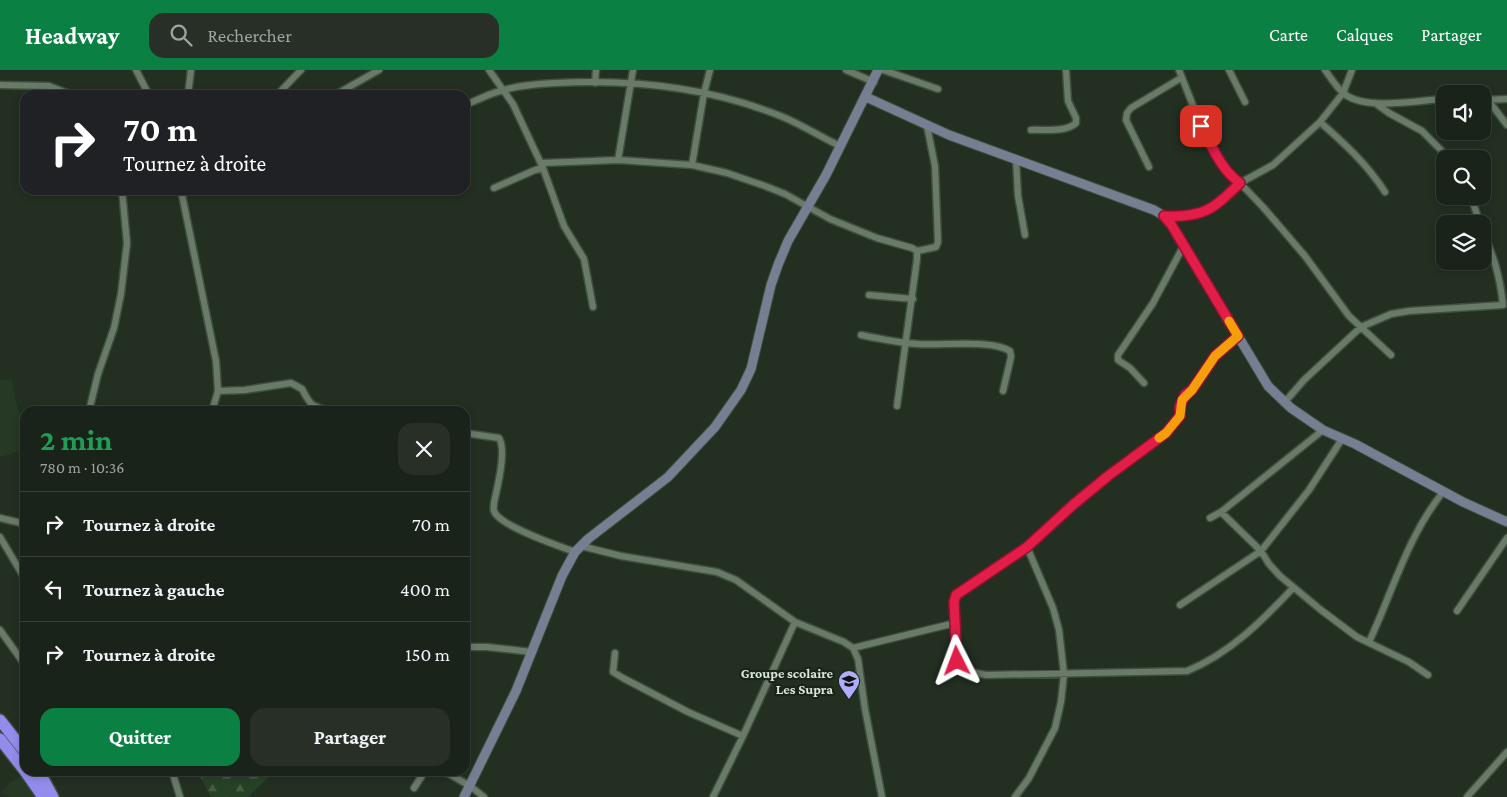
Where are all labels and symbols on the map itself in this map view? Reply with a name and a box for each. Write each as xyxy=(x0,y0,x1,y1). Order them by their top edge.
pin xyxy=(1180,105,1222,147)
position arrow xyxy=(930,634,982,686)
place label: Groupe scolaire Les Supra xyxy=(741,665,833,697)
school or university icon: Groupe scolaire Les Supra xyxy=(837,669,861,700)

